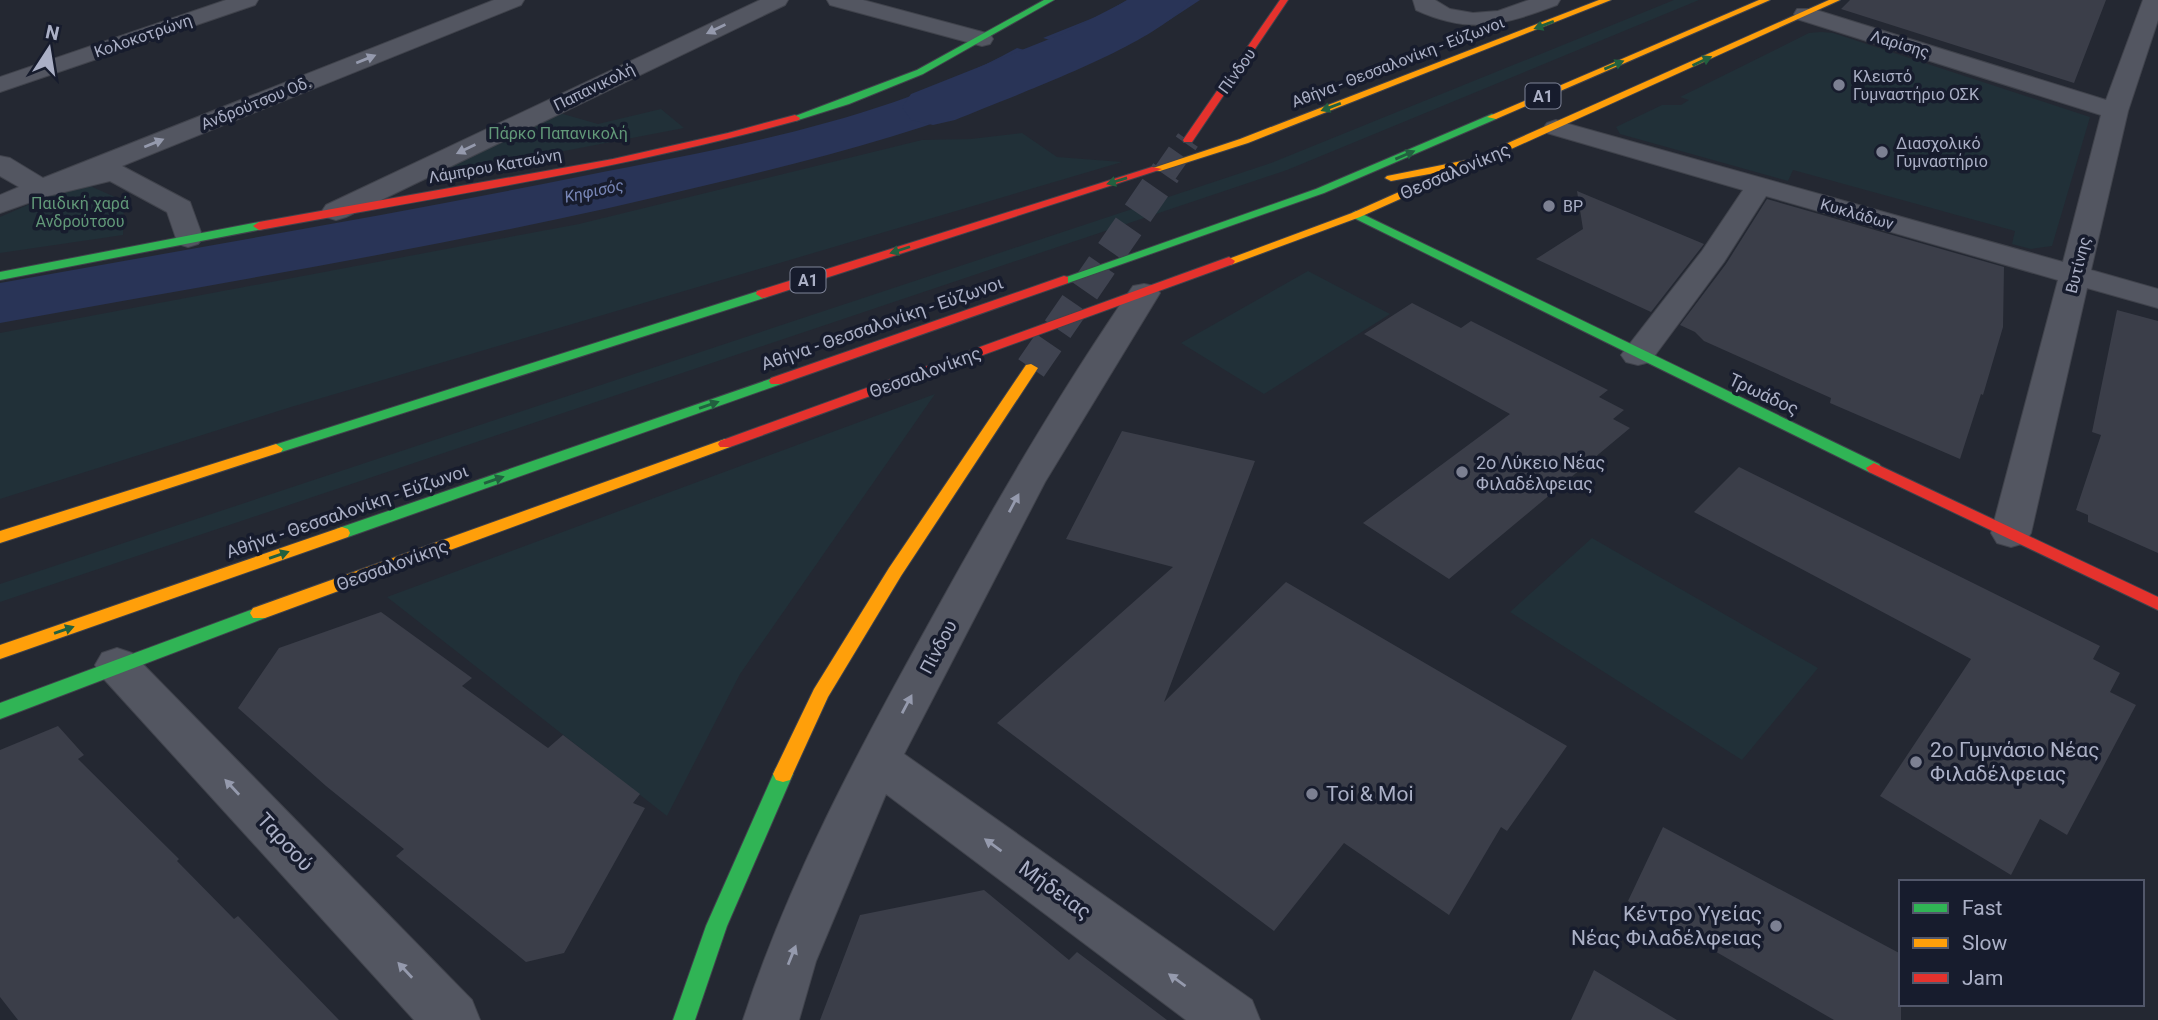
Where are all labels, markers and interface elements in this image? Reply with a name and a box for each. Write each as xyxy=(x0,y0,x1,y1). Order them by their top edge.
street label: Κολοκοτρώνη xyxy=(92,10,194,62)
street label: Αθήνα - Θεσσαλονίκη - Εύζωνοι xyxy=(1289,13,1507,111)
north arrow xyxy=(14,14,84,84)
one-way arrow xyxy=(1533,19,1554,30)
text: N xyxy=(43,20,61,46)
one-way arrow xyxy=(705,24,726,35)
street label: Λαρίσης xyxy=(1868,26,1932,62)
street label: Πίνδου xyxy=(1214,45,1260,97)
one-way arrow xyxy=(355,53,376,64)
one-way arrow xyxy=(1692,55,1713,66)
street label: Παπανικολή xyxy=(550,59,638,115)
one-way arrow xyxy=(1604,59,1624,71)
place label: Κλειστό Γυμναστήριο ΟΣΚ xyxy=(1853,67,1980,104)
street label: Ανδρούτσου Οδ. xyxy=(198,72,314,134)
marker: Κλειστό Γυμναστήριο ΟΣΚ xyxy=(1831,77,1847,93)
road number: Α1 xyxy=(1526,83,1560,108)
one-way arrow xyxy=(1321,102,1342,113)
park label: Πάρκο Παπανικολή xyxy=(488,124,628,143)
place label: Διασχολικό Γυμναστήριο xyxy=(1896,134,1988,171)
one-way arrow xyxy=(144,138,165,149)
street label: Θεσσαλονίκης xyxy=(1397,138,1513,204)
one-way arrow xyxy=(456,143,476,155)
marker: Διασχολικό Γυμναστήριο xyxy=(1874,144,1890,160)
street label: Λάμπρου Κατσώνη xyxy=(427,145,563,187)
one-way arrow xyxy=(1395,149,1415,161)
water label: Κηφισός xyxy=(563,175,625,207)
one-way arrow xyxy=(1106,176,1127,187)
park label: Παιδική χαρά Ανδρούτσου xyxy=(31,194,129,231)
street label: Κυκλάδων xyxy=(1818,194,1896,234)
place label: BP xyxy=(1563,197,1583,216)
marker: BP xyxy=(1541,198,1557,214)
street label: Βυτίνης xyxy=(2062,235,2094,295)
one-way arrow xyxy=(889,245,910,256)
road number: Α1 xyxy=(790,268,826,292)
street label: Αθήνα - Θεσσαλονίκη - Εύζωνοι xyxy=(758,272,1006,374)
street label: Θεσσαλονίκης xyxy=(866,342,984,402)
street label: Τρωάδος xyxy=(1726,369,1802,419)
one-way arrow xyxy=(698,399,719,410)
place label: 2ο Λύκειο Νέας Φιλαδέλφειας xyxy=(1476,452,1605,494)
street label: Αθήνα - Θεσσαλονίκη - Εύζωνοι xyxy=(223,460,471,562)
marker: 2ο Λύκειο Νέας Φιλαδέλφειας xyxy=(1454,464,1470,480)
one-way arrow xyxy=(483,474,504,485)
one-way arrow xyxy=(1008,493,1020,513)
street label: Θεσσαλονίκης xyxy=(333,535,451,595)
one-way arrow xyxy=(269,549,290,560)
street label: Πίνδου xyxy=(915,617,961,677)
one-way arrow xyxy=(54,624,75,635)
one-way arrow xyxy=(901,694,913,714)
place label: 2ο Γυμνάσιο Νέας Φιλαδέλφειας xyxy=(1930,738,2099,786)
marker: 2ο Γυμνάσιο Νέας Φιλαδέλφειας xyxy=(1908,754,1924,770)
one-way arrow xyxy=(225,779,241,796)
place label: Toi & Moi xyxy=(1326,782,1414,806)
marker: Toi & Moi xyxy=(1304,786,1320,802)
street label: Ταρσού xyxy=(252,808,318,876)
one-way arrow xyxy=(984,838,1003,852)
street label: Μήδειας xyxy=(1014,856,1096,924)
legend xyxy=(1899,880,2144,1006)
text: Fast xyxy=(1962,896,2003,920)
place label: Κέντρο Υγείας Νέας Φιλαδέλφειας xyxy=(1571,902,1762,950)
marker: Κέντρο Υγείας Νέας Φιλαδέλφειας xyxy=(1768,918,1784,934)
text: Slow xyxy=(1962,931,2008,955)
one-way arrow xyxy=(787,945,798,966)
one-way arrow xyxy=(397,961,413,979)
text: Jam xyxy=(1962,966,2003,990)
one-way arrow xyxy=(1168,973,1186,987)

